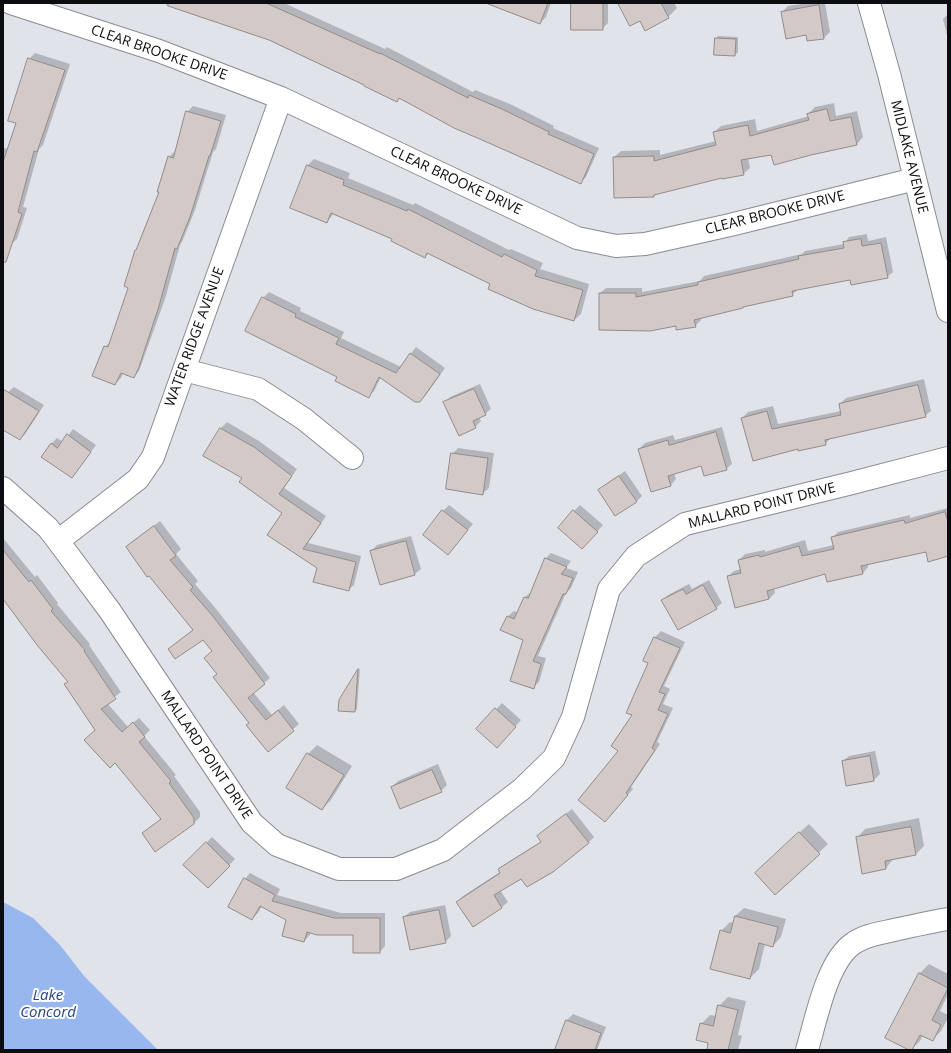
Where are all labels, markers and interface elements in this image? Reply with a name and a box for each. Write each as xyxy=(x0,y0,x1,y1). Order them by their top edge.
street label: CLEAR BROOKE DRIVE xyxy=(89,22,229,84)
street label: MIDLAKE AVENUE xyxy=(887,99,931,215)
street label: CLEAR BROOKE DRIVE xyxy=(388,143,524,219)
street label: CLEAR BROOKE DRIVE xyxy=(703,188,847,238)
street label: WATER RIDGE AVENUE xyxy=(162,265,228,409)
street label: MALLARD POINT DRIVE xyxy=(687,480,837,532)
street label: MALLARD POINT DRIVE xyxy=(157,688,255,822)
water label: Lake Concord xyxy=(20,987,76,1022)

